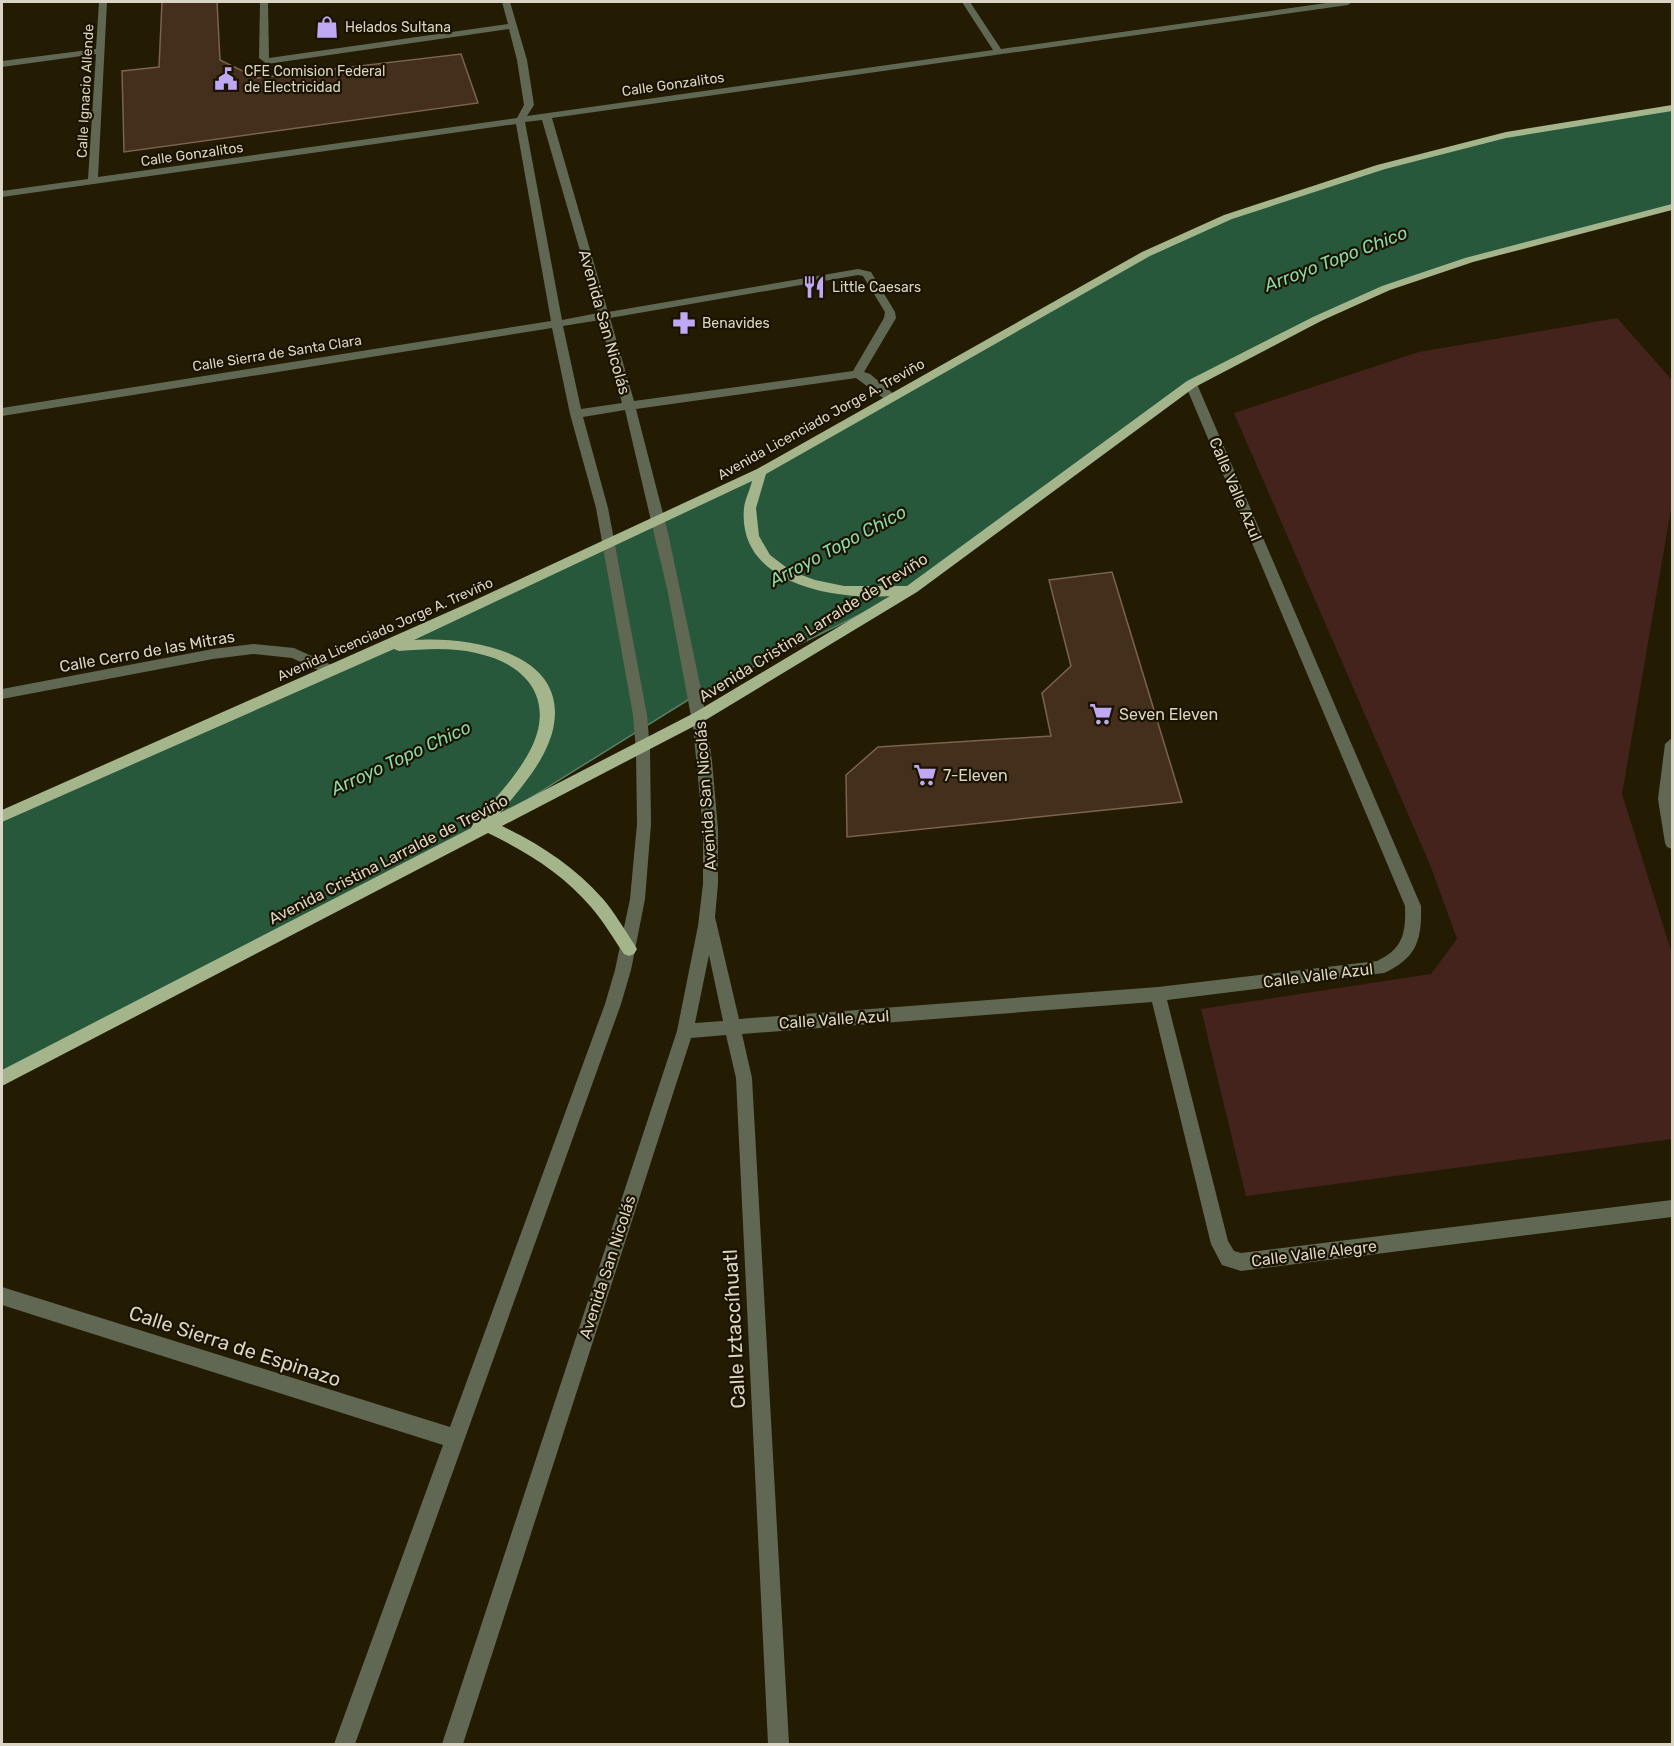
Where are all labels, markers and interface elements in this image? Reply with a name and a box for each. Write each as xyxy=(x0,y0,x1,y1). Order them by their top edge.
shop icon: Helados Sultana xyxy=(314,14,340,40)
place label: Helados Sultana xyxy=(345,19,451,36)
street label: Calle Ignacio Allende xyxy=(73,23,98,159)
place label: CFE Comision Federal de Electricidad xyxy=(244,63,385,96)
public building icon: CFE Comision Federal de Electricidad xyxy=(213,66,239,92)
street label: Calle Gonzalitos xyxy=(621,69,725,100)
street label: Calle Gonzalitos xyxy=(140,139,244,170)
water label: Arroyo Topo Chico xyxy=(1260,222,1411,297)
street label: Avenida San Nicolás xyxy=(575,247,634,397)
restaurant icon: Little Caesars xyxy=(801,274,827,300)
place label: Little Caesars xyxy=(832,279,921,296)
pharmacy icon: Benavides xyxy=(671,310,697,336)
place label: Benavides xyxy=(702,315,770,332)
street label: Calle Sierra de Santa Clara xyxy=(191,332,363,375)
street label: Avenida Licenciado Jorge A. Treviño xyxy=(715,355,928,484)
street label: Calle Valle Azul xyxy=(1205,435,1266,544)
water label: Arroyo Topo Chico xyxy=(765,501,910,592)
street label: Avenida Cristina Larralde de Treviño xyxy=(695,549,931,706)
street label: Avenida Licenciado Jorge A. Treviño xyxy=(275,574,496,685)
street label: Calle Cerro de las Mitras xyxy=(58,627,236,676)
supermarket icon: Seven Eleven xyxy=(1088,701,1114,727)
place label: Seven Eleven xyxy=(1119,705,1218,724)
water label: Arroyo Topo Chico xyxy=(327,716,474,800)
street label: Avenida San Nicolás xyxy=(691,721,720,871)
supermarket icon: 7-Eleven xyxy=(912,762,938,788)
place label: 7-Eleven xyxy=(943,766,1008,785)
street label: Avenida Cristina Larralde de Treviño xyxy=(265,791,511,928)
street label: Calle Valle Azul xyxy=(1262,959,1374,992)
street label: Calle Valle Azul xyxy=(778,1006,890,1033)
street label: Avenida San Nicolás xyxy=(575,1193,640,1341)
street label: Calle Valle Alegre xyxy=(1250,1236,1378,1271)
street label: Calle Iztaccíhuatl xyxy=(718,1249,750,1409)
street label: Calle Sierra de Espinazo xyxy=(126,1300,344,1392)

